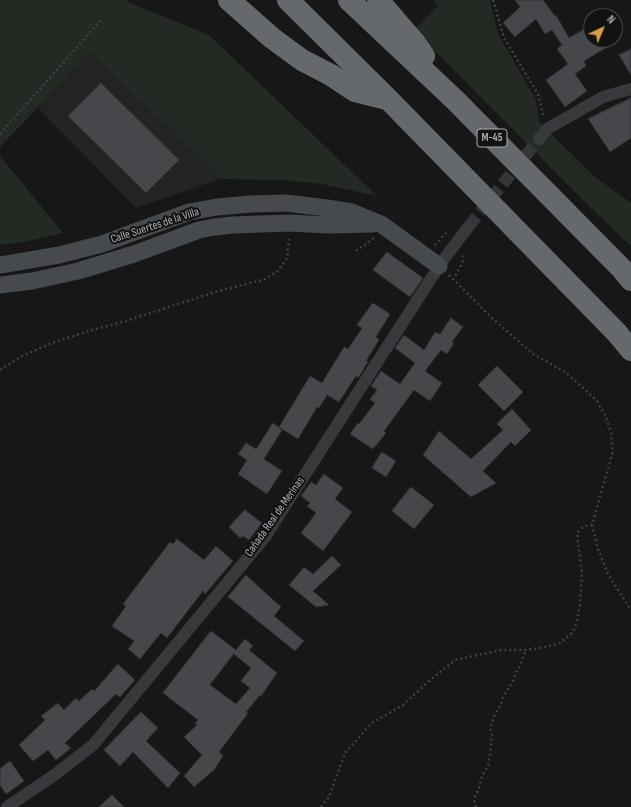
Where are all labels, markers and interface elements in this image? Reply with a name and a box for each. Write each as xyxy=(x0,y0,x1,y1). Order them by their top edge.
north arrow xyxy=(583,8,623,48)
text: N xyxy=(604,13,618,26)
road number: M-45 xyxy=(477,129,507,147)
street label: Calle Suertes de la Villa xyxy=(109,205,201,247)
street label: Cañada Real de Merinas xyxy=(242,474,308,560)

